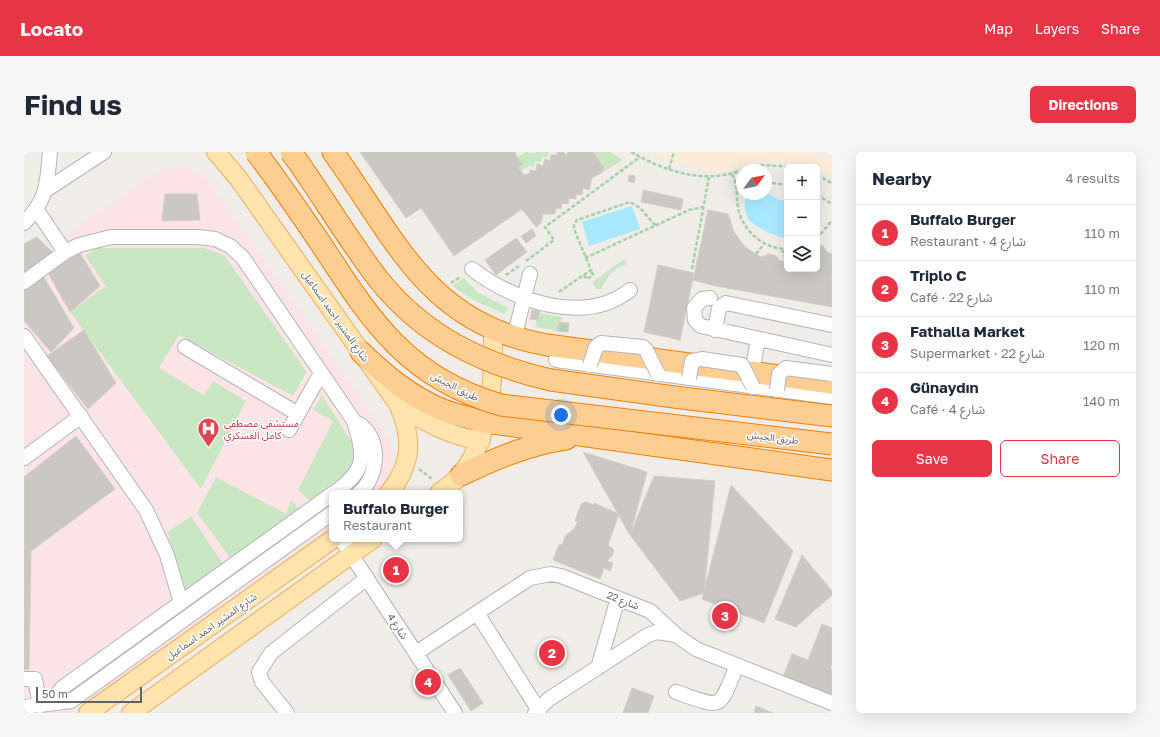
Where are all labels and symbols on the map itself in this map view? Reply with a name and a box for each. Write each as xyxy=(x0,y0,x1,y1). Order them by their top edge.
north arrow xyxy=(736,164,772,200)
street label: شارع المشير احمد اسماعيل xyxy=(298,268,372,365)
street label: طريق الجيش xyxy=(429,369,481,404)
your location xyxy=(551,405,571,425)
hospital icon: مستشفى مصطفى كامل العسكري xyxy=(195,416,221,449)
place label: مستشفى مصطفى كامل العسكري xyxy=(224,417,299,443)
street label: طريق الجيش xyxy=(746,428,800,447)
pin: 1 xyxy=(383,555,409,585)
street label: شارع 22 xyxy=(604,588,641,614)
street label: شارع المشير احمد اسماعيل xyxy=(163,590,260,664)
pin: 3 xyxy=(712,601,738,631)
street label: شارع 4 xyxy=(384,611,411,642)
pin: 2 xyxy=(539,638,565,668)
pin: 4 xyxy=(415,667,441,697)
scale bar xyxy=(36,685,142,704)

